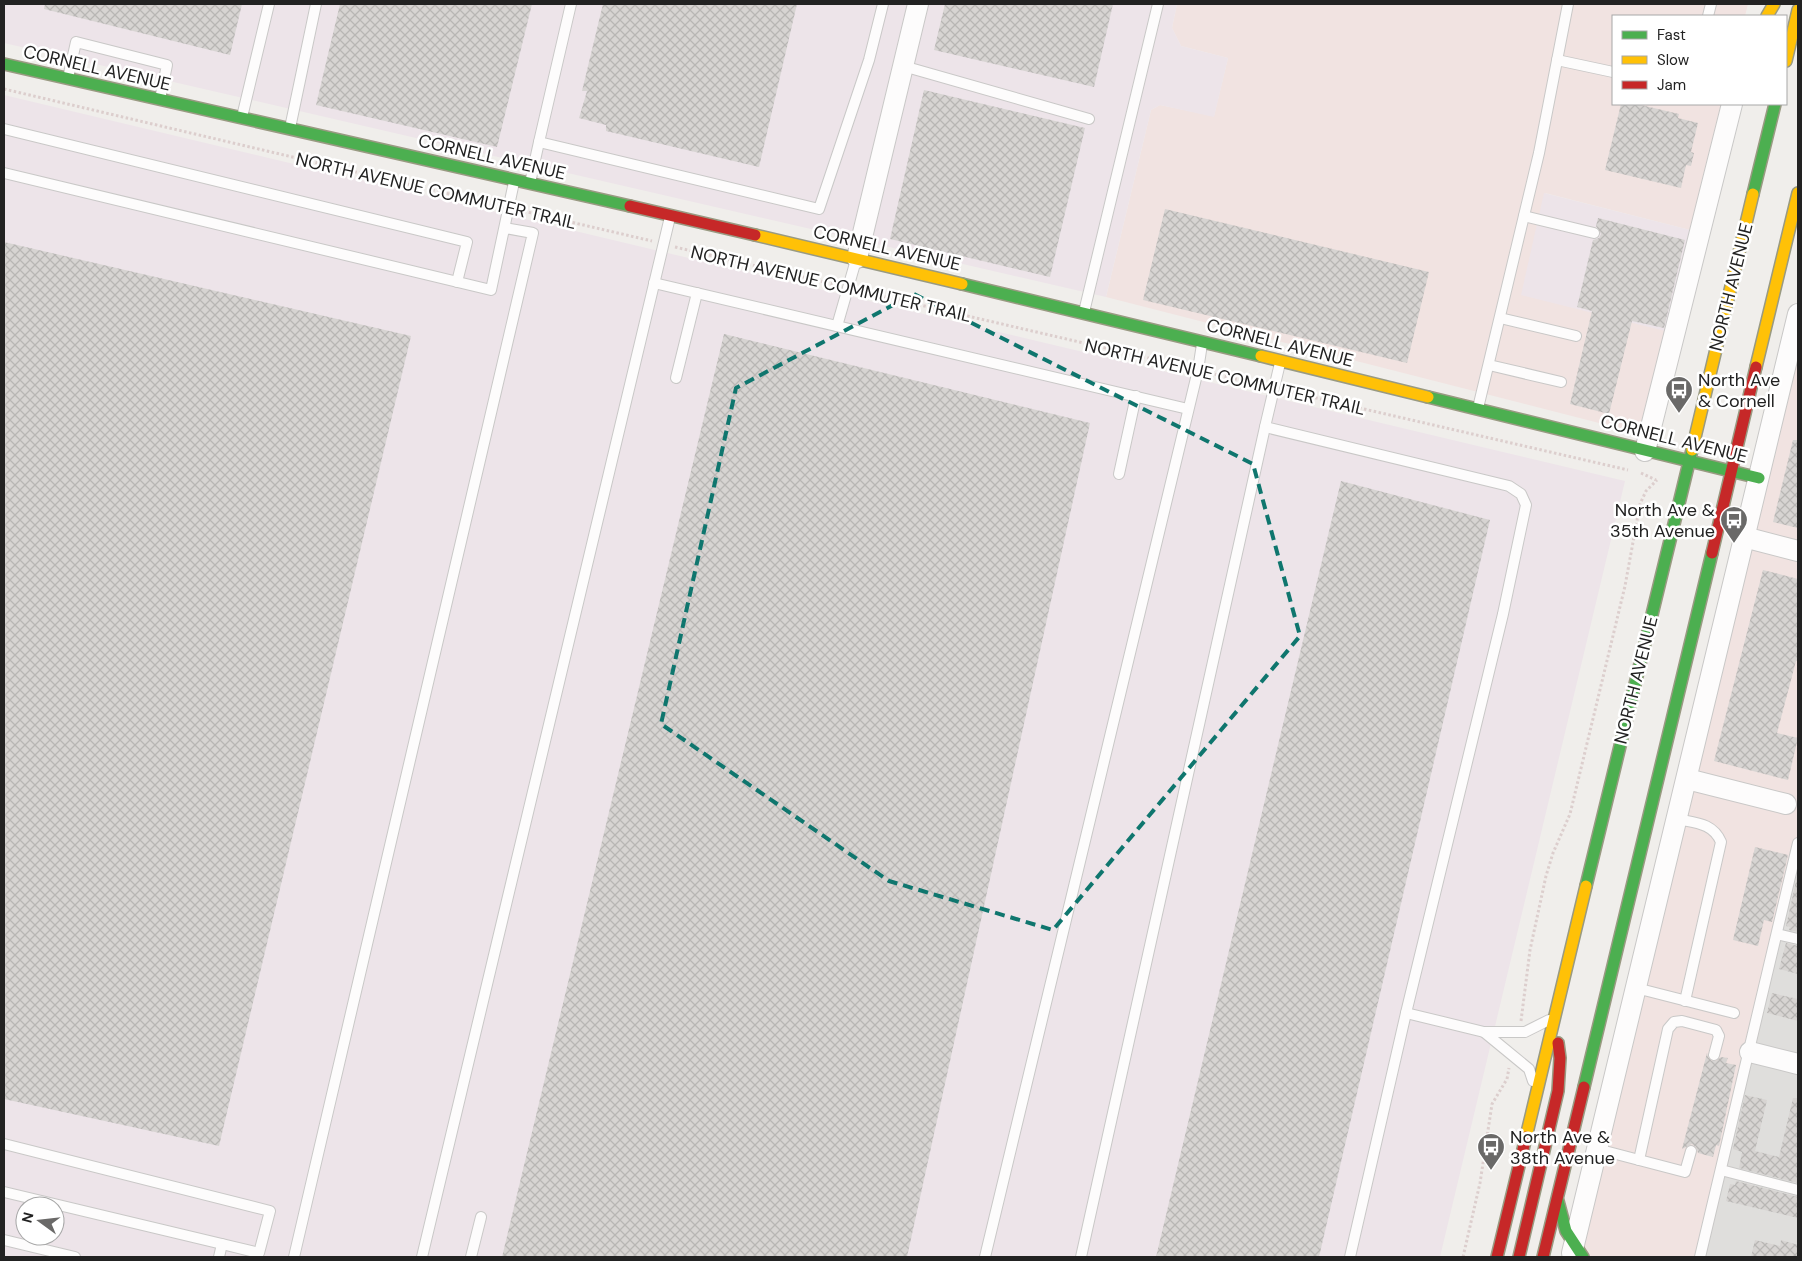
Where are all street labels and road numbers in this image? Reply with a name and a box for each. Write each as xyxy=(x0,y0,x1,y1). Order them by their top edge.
street label: CORNELL AVENUE xyxy=(21,39,173,97)
street label: CORNELL AVENUE xyxy=(416,128,568,186)
street label: NORTH AVENUE COMMUTER TRAIL xyxy=(294,147,578,235)
street label: CORNELL AVENUE xyxy=(811,219,963,277)
street label: NORTH AVENUE xyxy=(1704,221,1758,353)
street label: NORTH AVENUE COMMUTER TRAIL xyxy=(689,240,973,328)
street label: CORNELL AVENUE xyxy=(1204,313,1356,373)
street label: NORTH AVENUE COMMUTER TRAIL xyxy=(1083,333,1367,421)
street label: CORNELL AVENUE xyxy=(1598,409,1750,469)
street label: NORTH AVENUE xyxy=(1609,614,1663,746)

